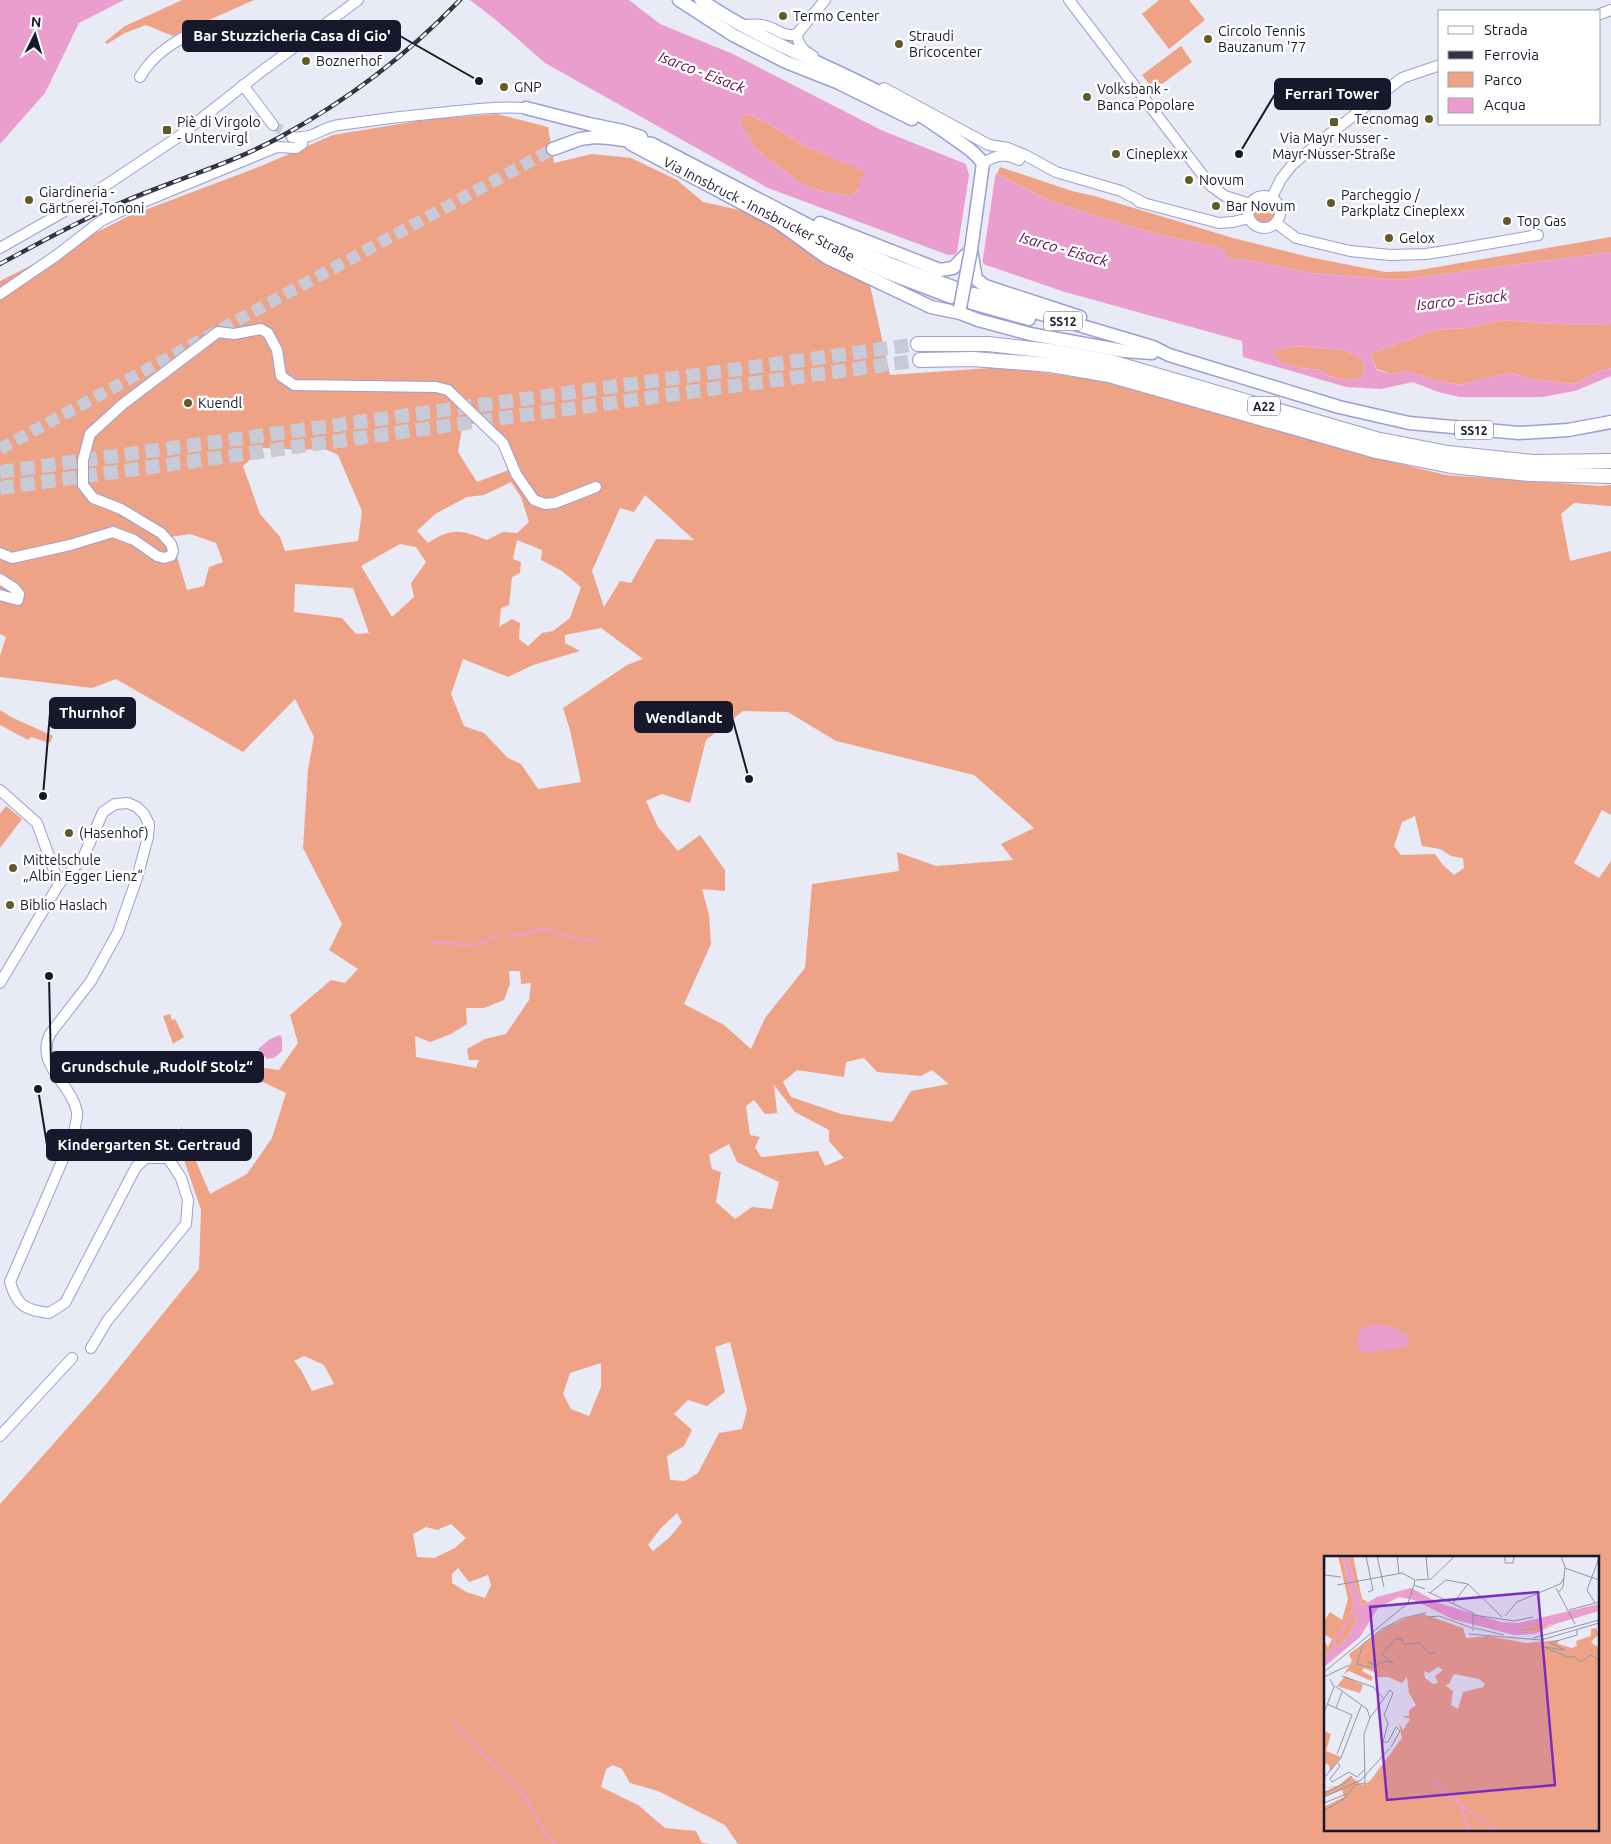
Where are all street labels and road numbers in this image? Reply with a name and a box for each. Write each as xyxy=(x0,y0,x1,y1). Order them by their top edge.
street label: Via Innsbruck - Innsbrucker Straße xyxy=(661,154,857,264)
road number: SS12 xyxy=(1044,312,1082,331)
road number: A22 xyxy=(1248,396,1280,416)
road number: SS12 xyxy=(1455,420,1493,440)

